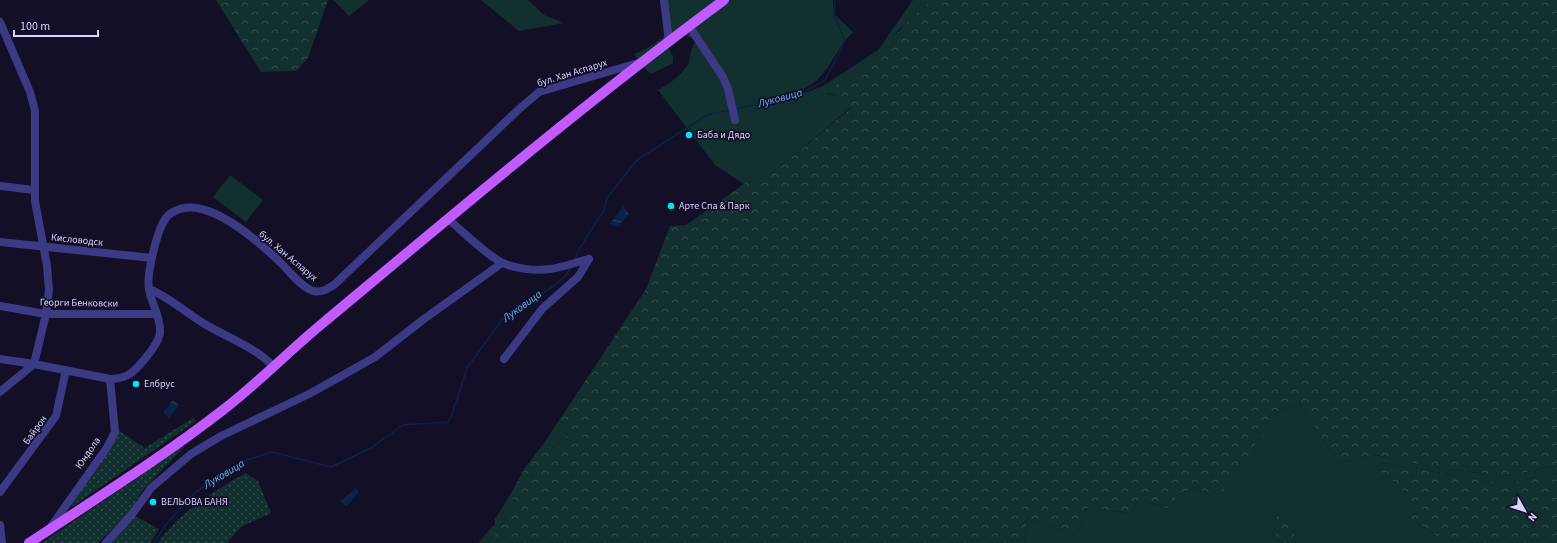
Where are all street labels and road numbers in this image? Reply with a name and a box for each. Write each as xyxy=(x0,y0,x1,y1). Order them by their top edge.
street label: бул. Хан Аспарух xyxy=(535,56,609,90)
street label: бул. Хан Аспарух xyxy=(256,227,321,285)
street label: Кисловодск xyxy=(50,230,104,250)
street label: Георги Бенковски xyxy=(40,295,118,311)
street label: Байрон xyxy=(20,412,50,448)
street label: Юндола xyxy=(72,434,104,472)

